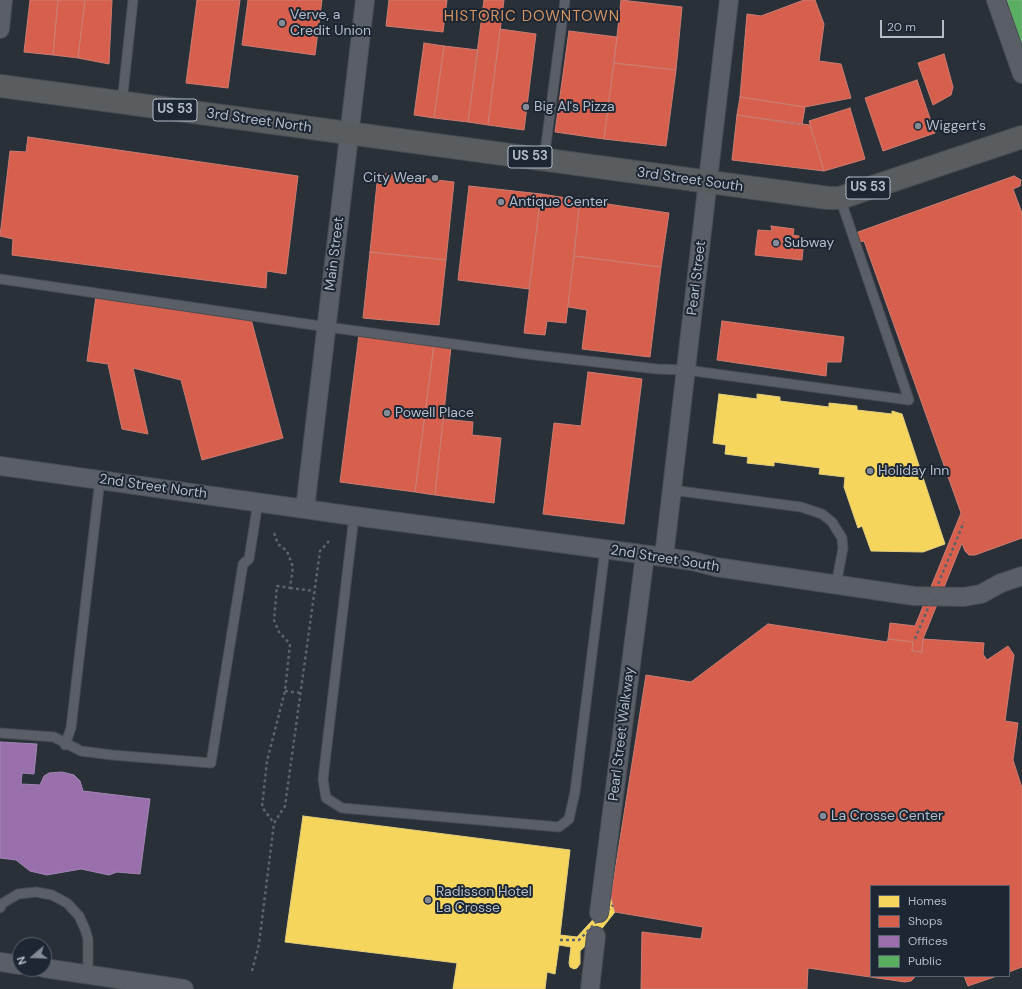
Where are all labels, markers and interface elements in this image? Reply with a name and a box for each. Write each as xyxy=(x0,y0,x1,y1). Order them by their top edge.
place label: Verve, a Credit Union xyxy=(290,7,371,40)
district label: HISTORIC DOWNTOWN xyxy=(444,8,620,26)
scale bar xyxy=(882,12,946,38)
marker: Verve, a Credit Union xyxy=(277,18,287,28)
text: 20 m xyxy=(887,19,916,35)
road number: US 53 xyxy=(153,99,197,121)
place label: Big Al's Pizza xyxy=(534,99,615,115)
marker: Big Al's Pizza xyxy=(521,102,531,112)
street label: 3rd Street North xyxy=(205,105,313,137)
place label: Wiggert's xyxy=(926,118,986,134)
marker: Wiggert's xyxy=(913,121,923,131)
road number: US 53 xyxy=(508,146,552,168)
street label: 3rd Street South xyxy=(636,164,744,196)
place label: City Wear xyxy=(363,170,427,186)
marker: City Wear xyxy=(430,173,440,183)
road number: US 53 xyxy=(846,177,890,199)
place label: Antique Center xyxy=(509,194,608,210)
marker: Antique Center xyxy=(496,197,506,207)
street label: Main Street xyxy=(322,216,348,292)
place label: Subway xyxy=(784,235,834,251)
marker: Subway xyxy=(771,238,781,248)
street label: Pearl Street xyxy=(684,240,710,316)
place label: Powell Place xyxy=(395,405,474,421)
marker: Powell Place xyxy=(382,408,392,418)
place label: Holiday Inn xyxy=(878,463,949,479)
marker: Holiday Inn xyxy=(865,466,875,476)
street label: 2nd Street North xyxy=(98,471,208,503)
street label: 2nd Street South xyxy=(609,542,721,576)
street label: Pearl Street Walkway xyxy=(605,666,639,802)
place label: La Crosse Center xyxy=(831,808,943,824)
marker: La Crosse Center xyxy=(818,811,828,821)
place label: Radisson Hotel La Crosse xyxy=(436,884,532,916)
legend xyxy=(870,885,1010,977)
text: Homes xyxy=(908,893,947,909)
marker: Radisson Hotel La Crosse xyxy=(423,895,433,905)
text: Shops xyxy=(908,913,943,929)
text: Offices xyxy=(908,933,948,949)
north arrow xyxy=(12,937,52,977)
text: Public xyxy=(908,953,942,969)
text: N xyxy=(14,955,30,967)

